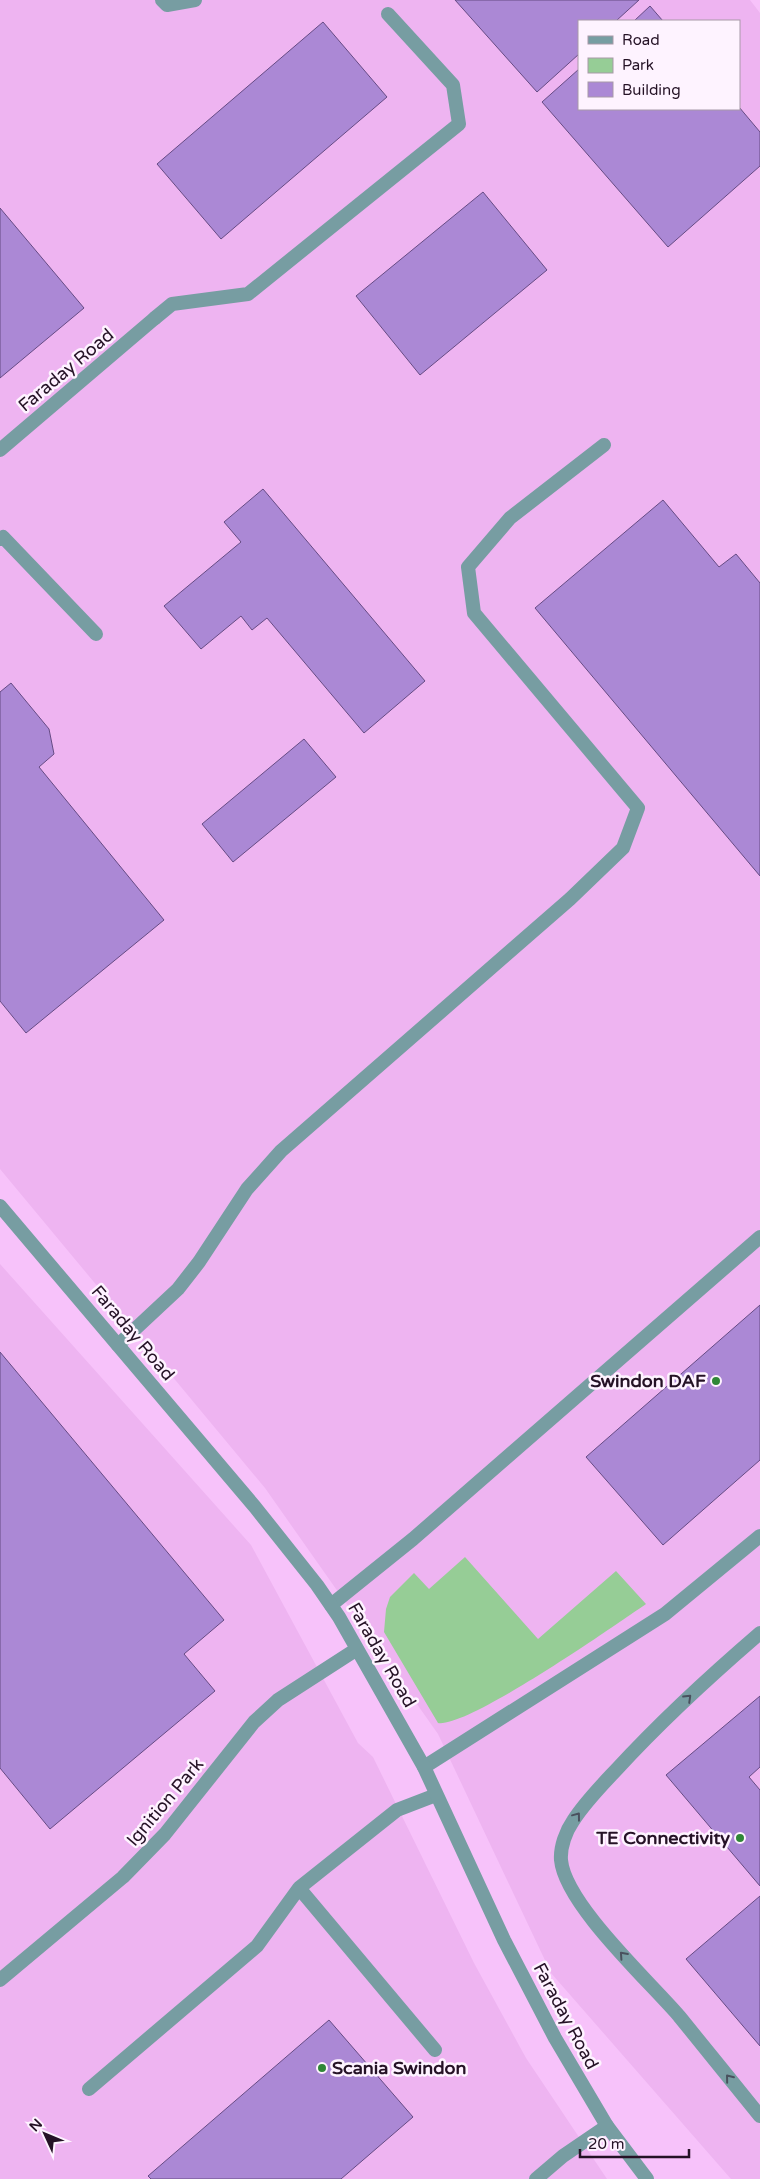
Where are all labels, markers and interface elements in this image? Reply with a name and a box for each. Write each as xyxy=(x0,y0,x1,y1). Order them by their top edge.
legend xyxy=(578,20,740,110)
text: Road xyxy=(622,31,660,49)
text: Park xyxy=(622,56,654,74)
text: Building xyxy=(622,81,681,99)
street label: Faraday Road xyxy=(14,324,118,416)
street label: Faraday Road xyxy=(87,1281,179,1385)
place label: Swindon DAF xyxy=(590,1370,706,1392)
marker: Swindon DAF xyxy=(710,1375,722,1387)
street label: Faraday Road xyxy=(343,1599,421,1711)
one-way arrow xyxy=(682,1695,691,1704)
street label: Ignition Park xyxy=(122,1753,208,1850)
one-way arrow xyxy=(571,1812,580,1822)
place label: TE Connectivity xyxy=(595,1827,730,1849)
marker: TE Connectivity xyxy=(734,1832,746,1844)
one-way arrow xyxy=(620,1952,629,1961)
street label: Faraday Road xyxy=(529,1959,603,2073)
place label: Scania Swindon xyxy=(332,2057,467,2079)
marker: Scania Swindon xyxy=(316,2062,328,2074)
one-way arrow xyxy=(727,2075,735,2084)
north arrow xyxy=(20,2109,70,2159)
text: N xyxy=(26,2115,46,2135)
scale bar xyxy=(580,2126,689,2158)
text: 20 m xyxy=(588,2135,625,2153)

